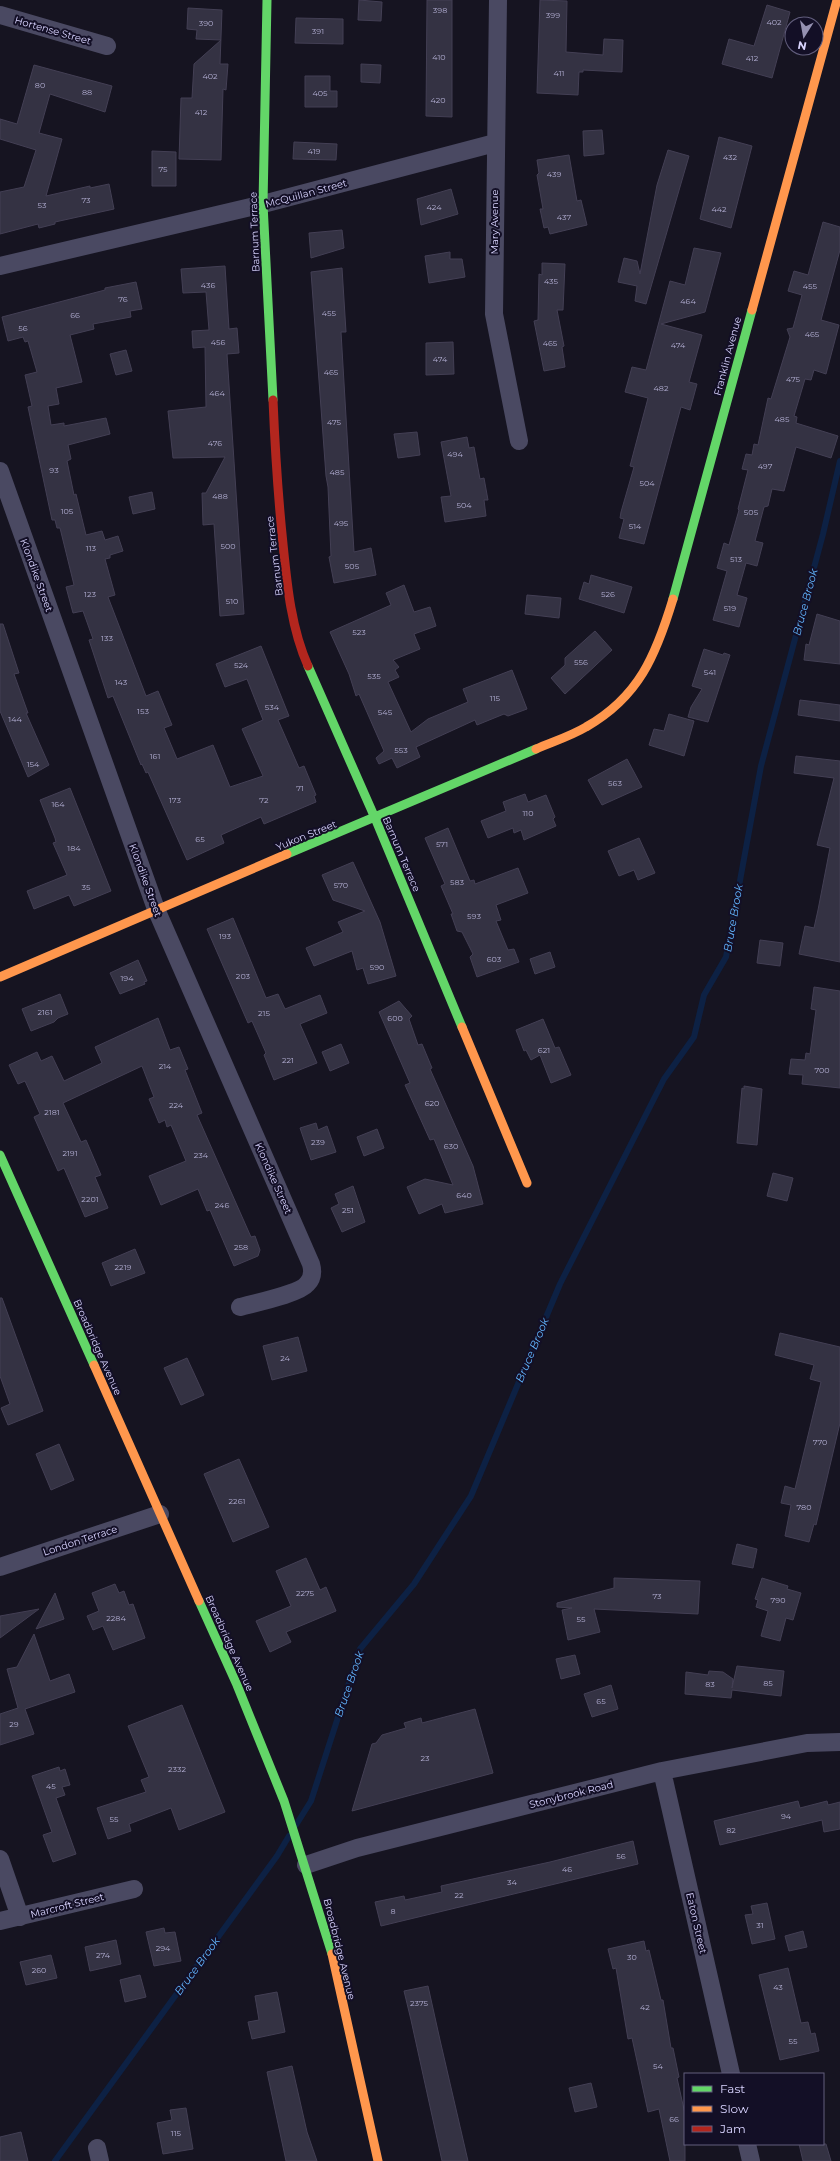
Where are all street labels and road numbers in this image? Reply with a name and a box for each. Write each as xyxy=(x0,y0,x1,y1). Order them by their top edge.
street label: Hortense Street xyxy=(13,13,93,48)
street label: McQuillan Street xyxy=(264,176,348,211)
street label: Mary Avenue xyxy=(488,189,501,255)
street label: Barnum Terrace xyxy=(247,192,262,272)
street label: Franklin Avenue xyxy=(711,315,744,397)
street label: Barnum Terrace xyxy=(263,515,286,597)
street label: Klondike Street xyxy=(17,537,56,614)
street label: Barnum Terrace xyxy=(380,815,423,894)
street label: Yukon Street xyxy=(274,817,338,854)
street label: Klondike Street xyxy=(126,842,165,919)
street label: Klondike Street xyxy=(252,1140,295,1216)
street label: Broadbridge Avenue xyxy=(70,1297,125,1397)
street label: London Terrace xyxy=(41,1522,119,1559)
street label: Broadbridge Avenue xyxy=(202,1593,257,1693)
street label: Stonybrook Road xyxy=(528,1778,615,1811)
street label: Marcroft Street xyxy=(29,1890,105,1921)
street label: Eaton Street xyxy=(683,1891,710,1955)
street label: Broadbridge Avenue xyxy=(321,1897,358,2001)

